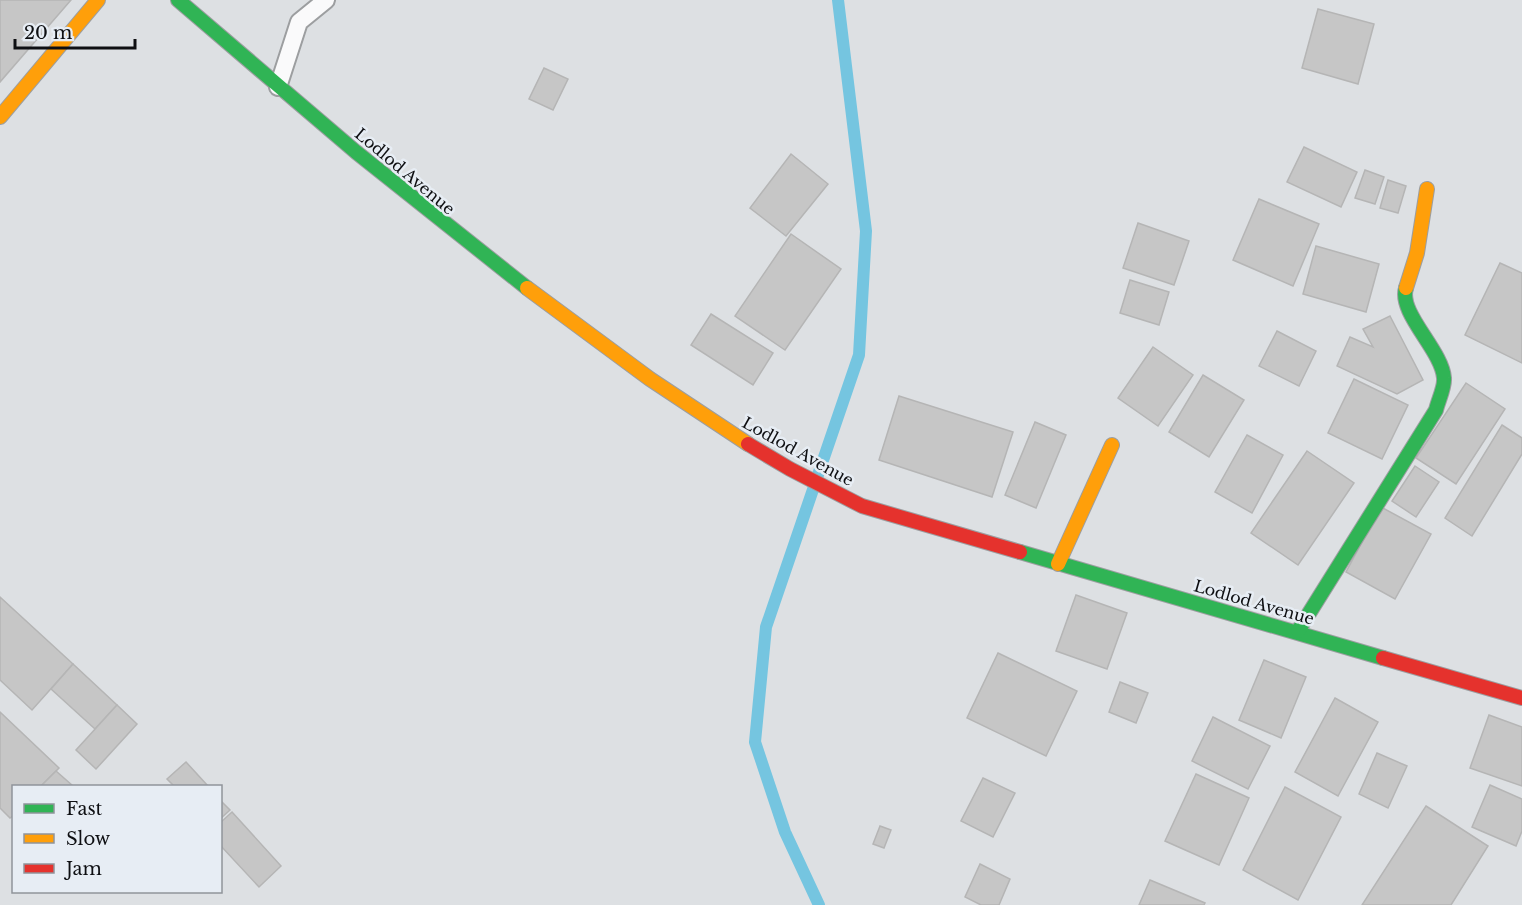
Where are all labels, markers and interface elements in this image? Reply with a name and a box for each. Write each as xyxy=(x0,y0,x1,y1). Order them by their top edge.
scale bar xyxy=(15,12,135,50)
text: 20 m xyxy=(24,22,72,44)
street label: Lodlod Avenue xyxy=(351,123,459,219)
street label: Lodlod Avenue xyxy=(739,412,857,490)
street label: Lodlod Avenue xyxy=(1192,575,1316,629)
legend xyxy=(12,785,222,893)
text: Fast xyxy=(66,798,103,820)
text: Slow xyxy=(66,828,111,850)
text: Jam xyxy=(64,858,102,880)

